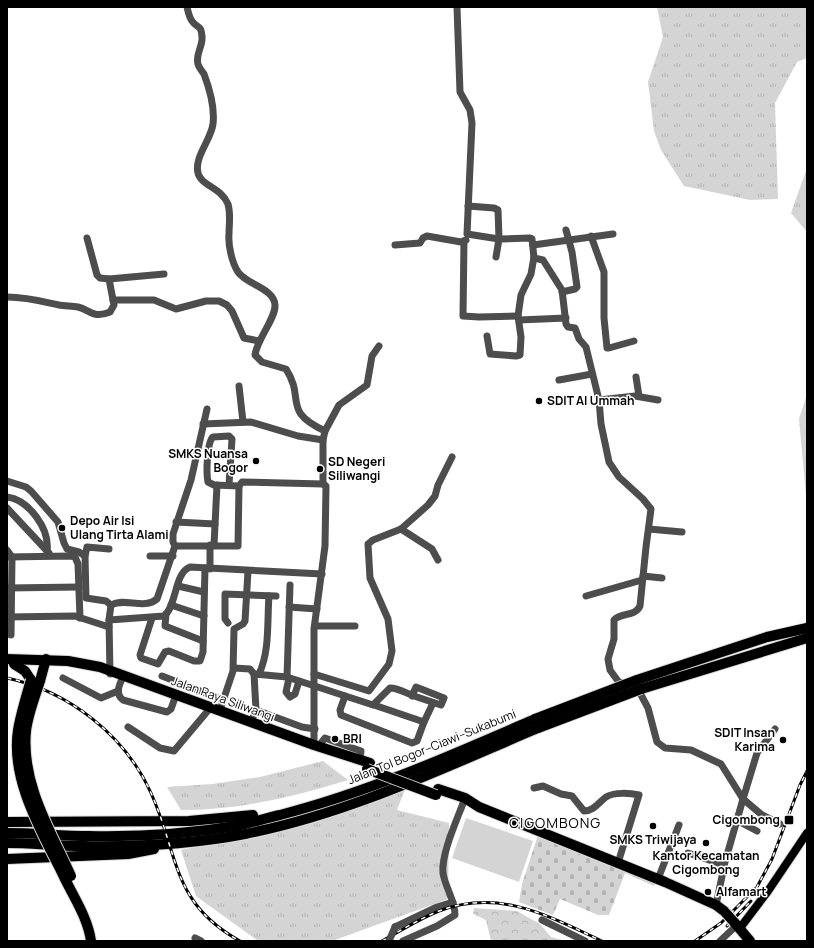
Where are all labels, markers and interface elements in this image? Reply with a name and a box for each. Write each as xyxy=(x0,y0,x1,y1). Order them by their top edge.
place label: SDIT Al Ummah xyxy=(547,392,634,409)
marker: SDIT Al Ummah xyxy=(534,396,544,406)
place label: SMKS Nuansa Bogor xyxy=(168,445,248,476)
place label: SD Negeri Siliwangi xyxy=(328,453,385,484)
marker: SMKS Nuansa Bogor xyxy=(251,456,261,466)
marker: SD Negeri Siliwangi xyxy=(315,464,325,474)
place label: Depo Air Isi Ulang Tirta Alami xyxy=(70,512,169,543)
marker: Depo Air Isi Ulang Tirta Alami xyxy=(57,523,67,533)
street label: Jalan Raya Siliwangi xyxy=(169,672,277,725)
street label: Jalan Tol Bogor–Ciawi–Sukabumi xyxy=(345,705,518,788)
place label: SDIT Insan Karima xyxy=(714,724,775,755)
place label: BRI xyxy=(343,730,362,747)
marker: BRI xyxy=(330,734,340,744)
marker: SDIT Insan Karima xyxy=(778,735,788,745)
place label: Cigombong xyxy=(712,811,780,828)
district label: CIGOMBONG xyxy=(509,813,601,832)
marker: Cigombong xyxy=(783,814,795,826)
marker: SMKS Triwijaya xyxy=(648,821,658,831)
place label: SMKS Triwijaya xyxy=(609,831,697,848)
marker: Kantor Kecamatan Cigombong xyxy=(701,838,711,848)
place label: Kantor Kecamatan Cigombong xyxy=(652,847,760,878)
place label: Alfamart xyxy=(716,883,766,900)
marker: Alfamart xyxy=(703,887,713,897)

